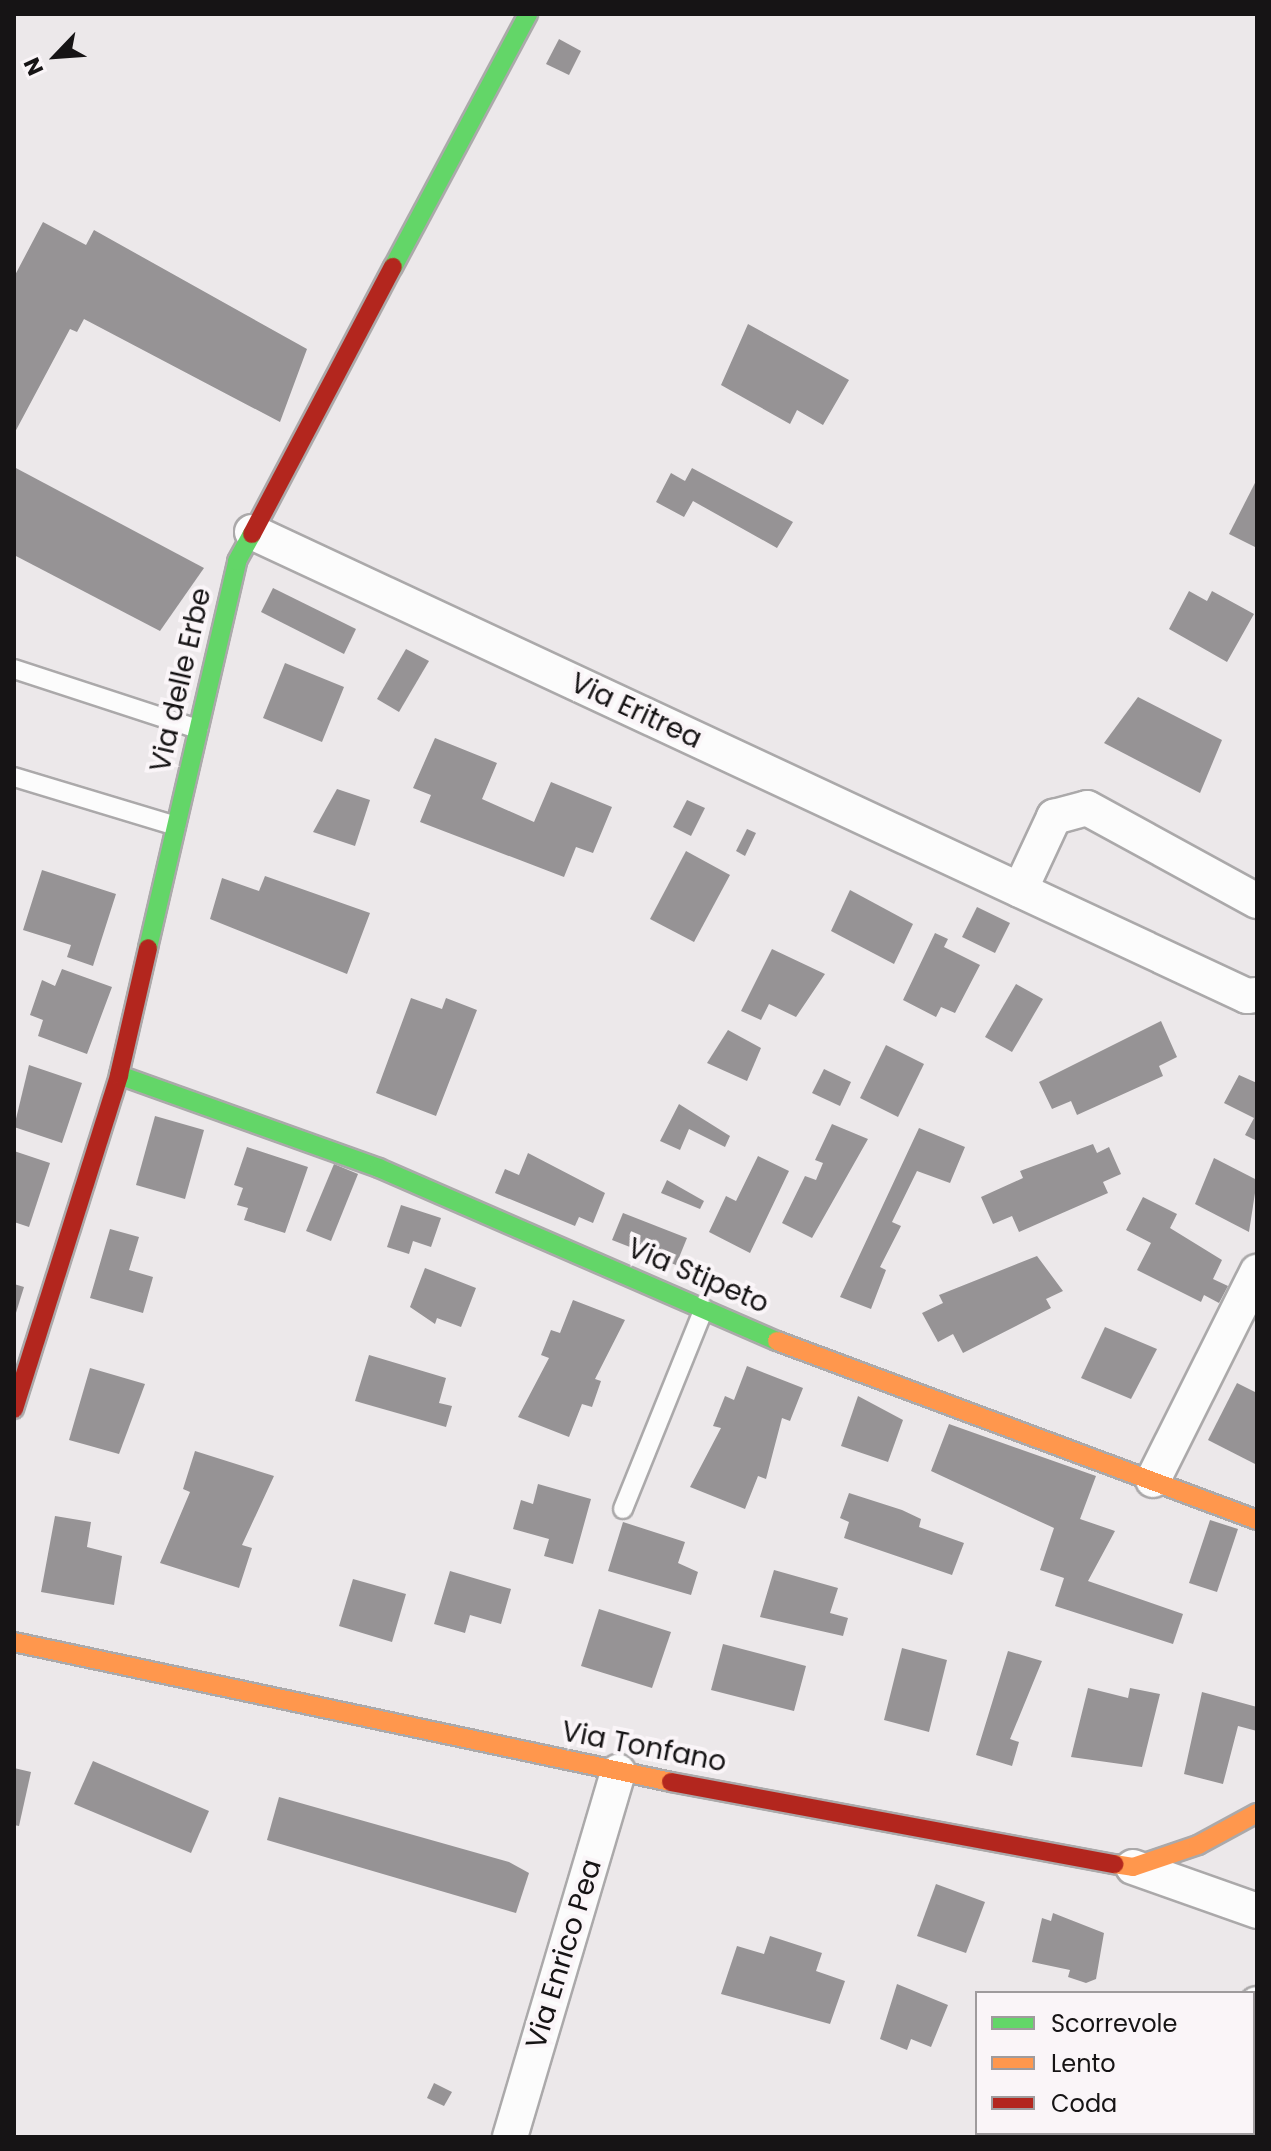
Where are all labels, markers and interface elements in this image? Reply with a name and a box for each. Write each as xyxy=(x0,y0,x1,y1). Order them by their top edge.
north arrow xyxy=(16,16,96,96)
text: N xyxy=(16,52,51,80)
street label: Via delle Erbe xyxy=(143,585,219,775)
street label: Via Eritrea xyxy=(565,666,707,756)
street label: Via Stipeto xyxy=(622,1231,774,1321)
street label: Via Tonfano xyxy=(559,1715,729,1779)
street label: Via Enrico Pea xyxy=(519,1855,609,2053)
legend xyxy=(975,1991,1255,2135)
text: Scorrevole xyxy=(1051,2007,1177,2040)
text: Lento xyxy=(1051,2047,1116,2080)
text: Coda xyxy=(1051,2087,1117,2120)

